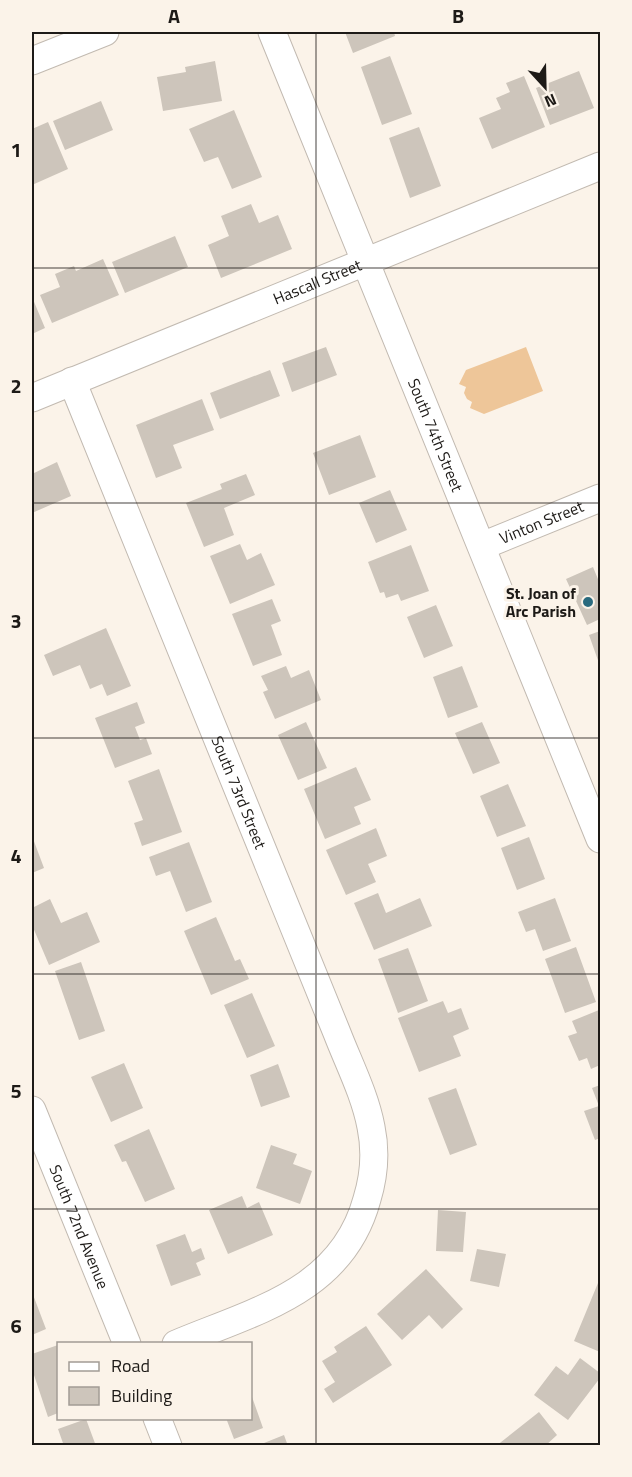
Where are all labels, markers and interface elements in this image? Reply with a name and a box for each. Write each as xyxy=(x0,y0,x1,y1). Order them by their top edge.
text: A xyxy=(168,0,180,31)
text: B xyxy=(452,0,464,31)
north arrow xyxy=(515,57,575,117)
text: N xyxy=(541,88,560,114)
text: 1 xyxy=(10,134,22,165)
street label: Hascall Street xyxy=(269,253,365,310)
text: 2 xyxy=(10,370,22,401)
street label: South 74th Street xyxy=(402,375,470,496)
street label: Vinton Street xyxy=(496,494,587,550)
place label: St. Joan of Arc Parish xyxy=(506,581,576,623)
marker: St. Joan of Arc Parish xyxy=(581,595,595,609)
text: 3 xyxy=(10,605,22,636)
street label: South 73rd Street xyxy=(205,732,273,853)
text: 4 xyxy=(10,840,22,871)
text: 5 xyxy=(10,1075,22,1106)
street label: South 72nd Avenue xyxy=(43,1161,115,1292)
text: 6 xyxy=(10,1310,22,1341)
legend xyxy=(57,1342,252,1420)
text: Road xyxy=(111,1352,150,1379)
text: Building xyxy=(111,1382,172,1409)

